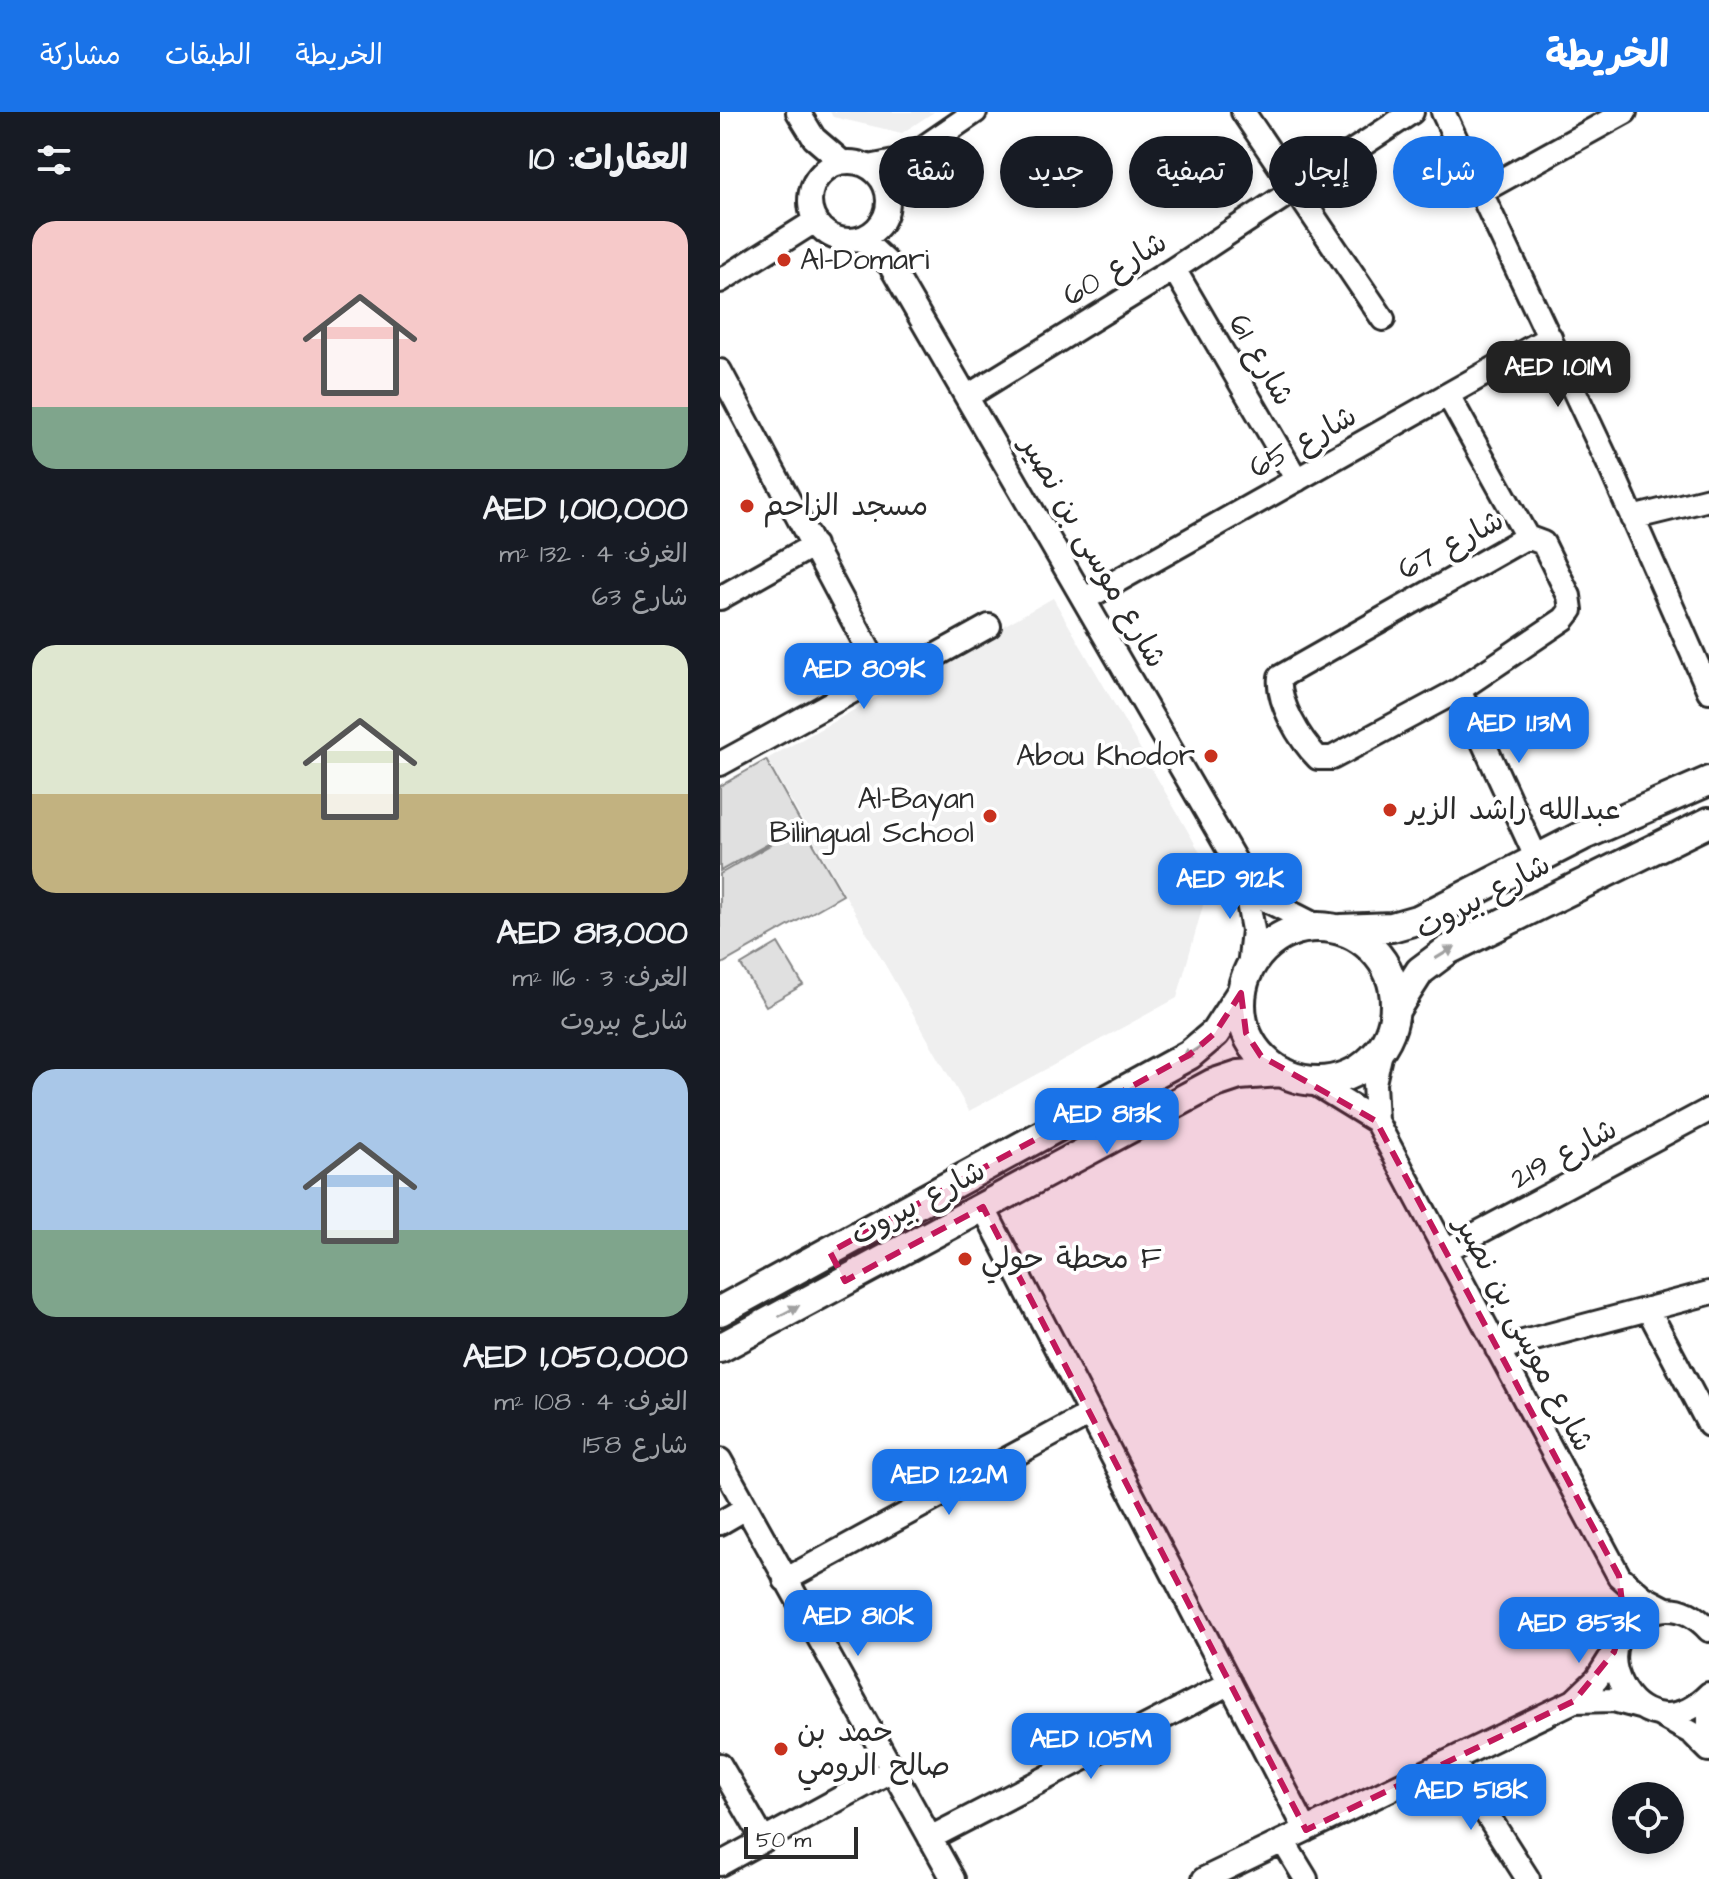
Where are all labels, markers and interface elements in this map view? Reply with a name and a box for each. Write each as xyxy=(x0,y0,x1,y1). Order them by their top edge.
text: الخريطة xyxy=(1545,30,1669,82)
text: مشاركة xyxy=(40,36,121,75)
text: الطبقات xyxy=(165,36,251,75)
text: الخريطة xyxy=(295,36,383,75)
text: العقارات: 10 xyxy=(529,135,688,183)
chip: شقة xyxy=(879,136,984,208)
chip: جديد xyxy=(1000,136,1113,208)
chip: تصفية xyxy=(1129,136,1253,208)
chip: إيجار xyxy=(1269,136,1377,208)
chip: شراء xyxy=(1393,136,1504,208)
icon: filters xyxy=(32,138,76,182)
street label: شارع 60 xyxy=(1055,221,1175,317)
place label: Al-Domari xyxy=(800,239,930,281)
marker: Al-Domari xyxy=(775,251,793,269)
icon: home xyxy=(288,273,432,417)
street label: شارع 61 xyxy=(1218,306,1304,414)
pin: AED 1.01M xyxy=(1466,341,1650,409)
text: AED 1.01M xyxy=(1504,349,1612,385)
street label: شارع 65 xyxy=(1242,395,1364,489)
street label: شارع موسى بن نصير xyxy=(1008,426,1177,676)
text: AED 1,010,000 xyxy=(482,485,688,533)
place label: مسجد الزاحم xyxy=(763,485,928,528)
marker: مسجد الزاحم xyxy=(738,497,756,515)
street label: شارع 67 xyxy=(1391,500,1511,590)
text: الغرف: 4 · 132 m² xyxy=(499,536,688,572)
text: شارع 63 xyxy=(592,579,688,615)
pin: AED 809K xyxy=(781,643,947,711)
text: AED 809K xyxy=(802,651,926,687)
icon: home xyxy=(288,697,432,841)
pin: AED 1.13M xyxy=(1427,697,1611,765)
text: AED 1.13M xyxy=(1467,705,1571,741)
place label: Abou Khodor xyxy=(1016,735,1195,777)
marker: Abou Khodor xyxy=(1202,747,1220,765)
place label: Al-Bayan Bilingual School xyxy=(770,778,974,855)
place label: عبدالله راشد الزير xyxy=(1403,789,1621,831)
marker: عبدالله راشد الزير xyxy=(1381,801,1399,819)
marker: Al-Bayan Bilingual School xyxy=(981,807,999,825)
street label: شارع بيروت xyxy=(1408,844,1558,950)
pin: AED 912K xyxy=(1147,853,1313,921)
text: AED 912K xyxy=(1176,861,1284,897)
text: AED 813,000 xyxy=(496,909,688,957)
one-way arrow xyxy=(1434,946,1456,960)
text: الغرف: 3 · 116 m² xyxy=(512,960,688,996)
text: شارع بيروت xyxy=(560,1003,688,1039)
one-way arrow xyxy=(1181,1045,1203,1059)
pin: AED 813K xyxy=(1024,1088,1190,1156)
text: AED 813K xyxy=(1053,1096,1161,1132)
street label: شارع 219 xyxy=(1503,1108,1625,1200)
icon: home xyxy=(288,1121,432,1265)
street label: شارع بيروت xyxy=(843,1150,993,1256)
street label: شارع موسى بن نصير xyxy=(1443,1206,1604,1459)
place label: محطة حولي F xyxy=(981,1238,1162,1284)
marker: محطة حولي F xyxy=(956,1250,974,1268)
one-way arrow xyxy=(777,1305,800,1318)
text: AED 1,050,000 xyxy=(463,1333,688,1381)
text: الغرف: 4 · 108 m² xyxy=(494,1384,688,1420)
text: شارع 158 xyxy=(583,1427,688,1463)
pin: AED 1.22M xyxy=(857,1449,1041,1517)
text: AED 1.22M xyxy=(890,1457,1008,1493)
pin: AED 810K xyxy=(775,1590,941,1658)
pin: AED 853K xyxy=(1496,1597,1662,1665)
text: AED 810K xyxy=(802,1598,914,1634)
text: AED 853K xyxy=(1517,1605,1641,1641)
place label: حمد بن صالح الرومي xyxy=(797,1711,950,1791)
pin: AED 1.05M xyxy=(999,1713,1183,1781)
text: AED 1.05M xyxy=(1030,1721,1152,1757)
marker: حمد بن صالح الرومي xyxy=(772,1740,790,1758)
pin: AED 518K xyxy=(1388,1764,1554,1832)
text: AED 518K xyxy=(1414,1772,1528,1808)
map controls xyxy=(1612,1782,1684,1854)
button: locate xyxy=(1612,1782,1684,1854)
scale bar xyxy=(744,1823,858,1859)
text: 50 m xyxy=(756,1825,811,1856)

